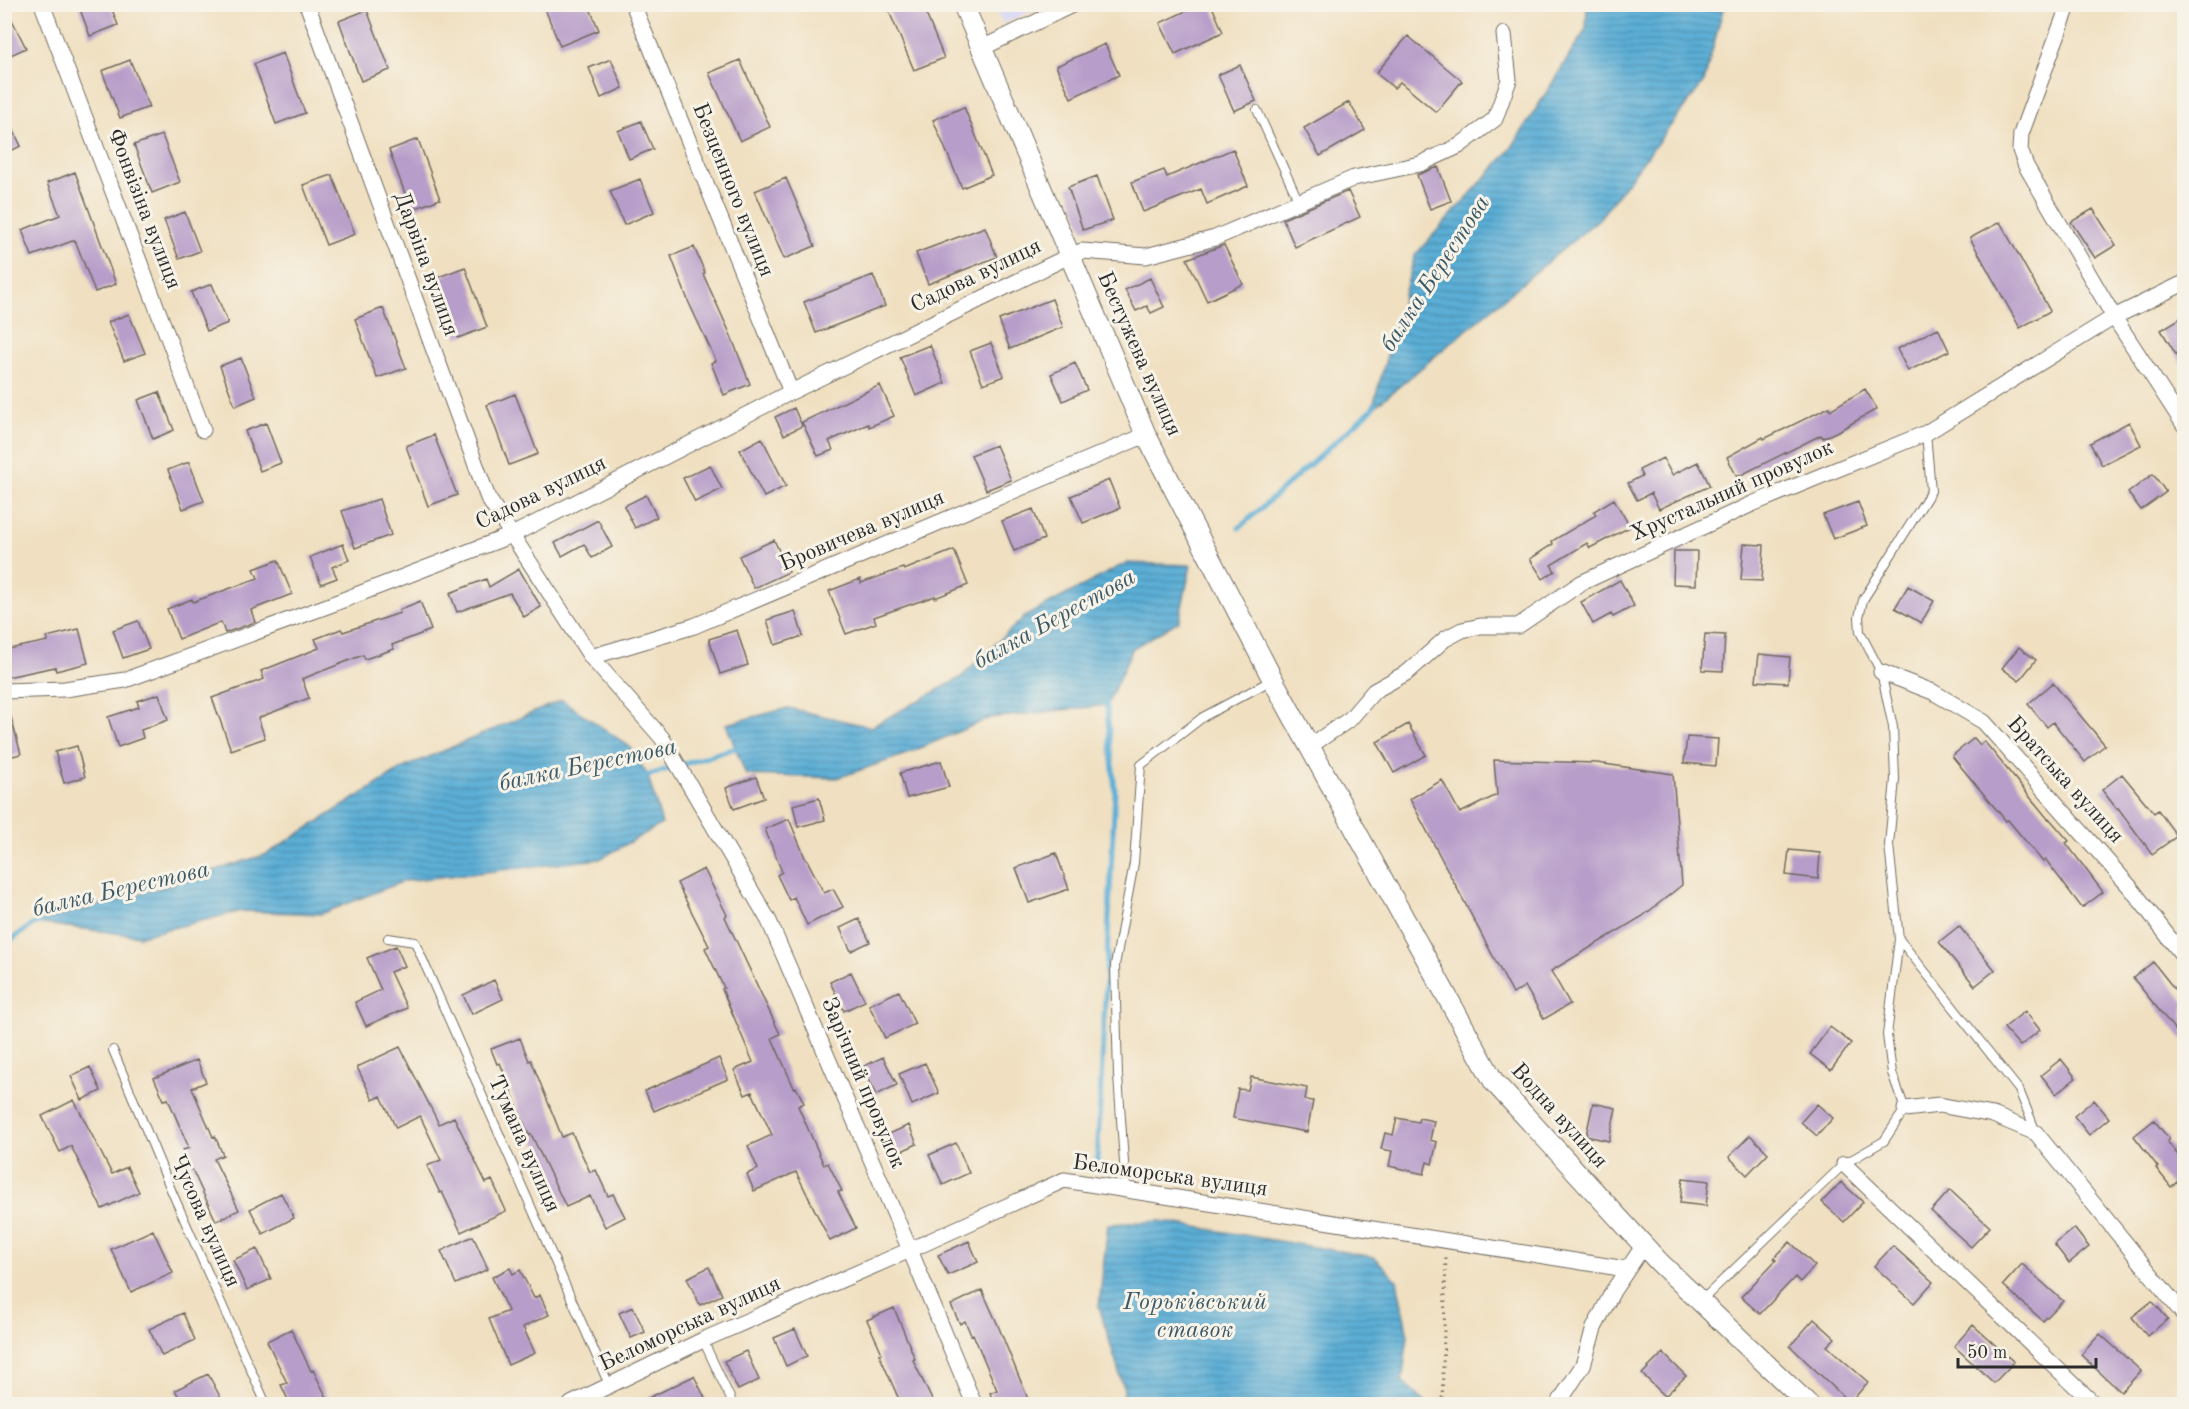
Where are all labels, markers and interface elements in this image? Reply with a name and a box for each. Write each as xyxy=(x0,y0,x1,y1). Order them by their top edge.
street label: Безценного вулиця xyxy=(688,100,778,280)
street label: Фонвізіна вулиця xyxy=(103,126,185,292)
street label: Дарвіна вулиця xyxy=(390,189,462,339)
water label: балка Берестова xyxy=(1377,191,1495,356)
street label: Садова вулиця xyxy=(907,235,1045,317)
street label: Бестужева вулиця xyxy=(1093,268,1185,440)
street label: Хрустальний провулок xyxy=(1627,436,1837,546)
street label: Садова вулиця xyxy=(472,452,610,534)
street label: Бровичева вулиця xyxy=(777,486,947,576)
water label: балка Берестова xyxy=(970,566,1140,674)
street label: Братська вулиця xyxy=(2002,712,2128,848)
water label: балка Берестова xyxy=(497,735,679,797)
water label: балка Берестова xyxy=(30,858,212,922)
street label: Зарічний провулок xyxy=(817,994,909,1172)
street label: Водна вулиця xyxy=(1506,1059,1612,1173)
street label: Тумана вулиця xyxy=(484,1072,564,1216)
street label: Беломорська вулиця xyxy=(1071,1151,1269,1201)
street label: Чусова вулиця xyxy=(166,1152,244,1290)
street label: Беломорська вулиця xyxy=(596,1272,784,1376)
water label: Горьківський ставок xyxy=(1122,1291,1267,1343)
scale bar xyxy=(1958,1331,2096,1369)
text: 50 m xyxy=(1967,1344,2007,1362)

